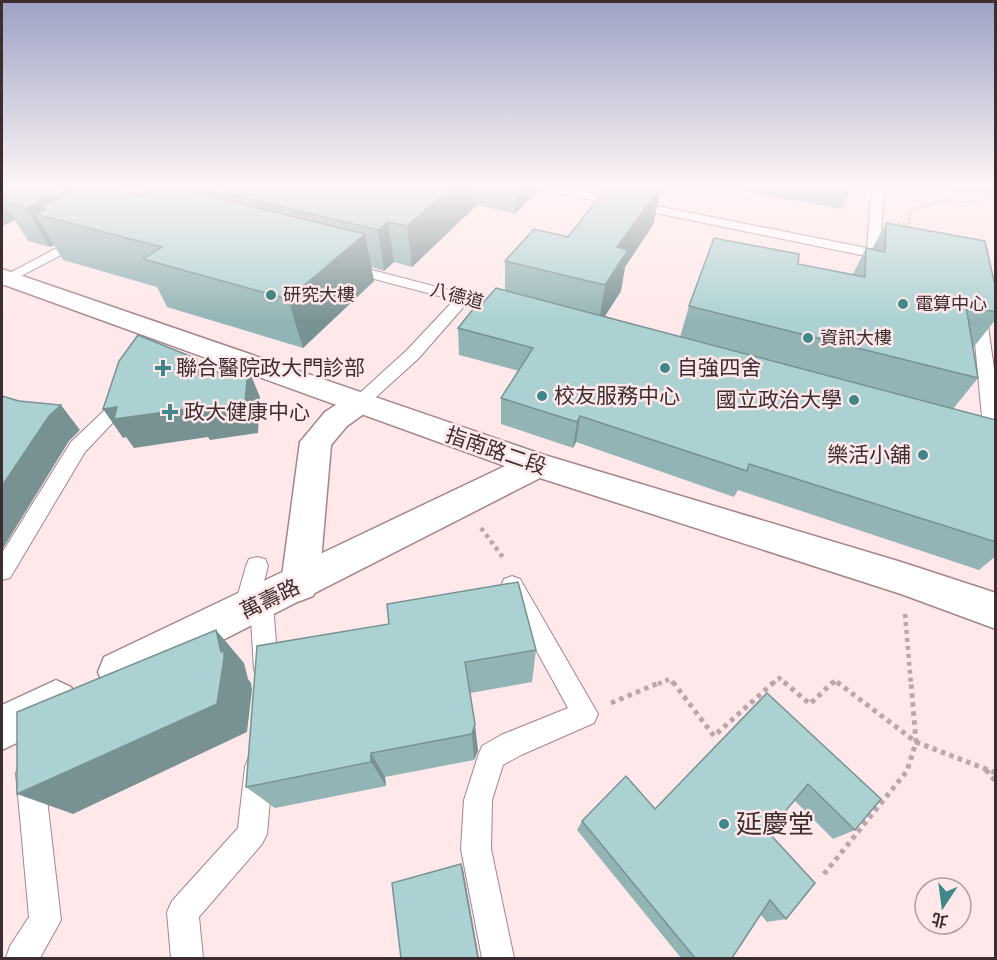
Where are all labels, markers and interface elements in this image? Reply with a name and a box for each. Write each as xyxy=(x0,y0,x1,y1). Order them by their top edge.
street label: 八德道 xyxy=(428,276,486,315)
place label: 研究大樓 xyxy=(283,282,355,307)
marker: 研究大樓 xyxy=(264,288,278,302)
place label: 電算中心 xyxy=(915,291,987,316)
marker: 電算中心 xyxy=(896,297,910,311)
place label: 資訊大樓 xyxy=(820,325,892,350)
marker: 資訊大樓 xyxy=(801,331,815,345)
place label: 聯合醫院政大門診部 xyxy=(176,353,365,382)
place label: 自強四舍 xyxy=(677,353,761,382)
marker: 聯合醫院政大門診部 xyxy=(154,359,172,377)
marker: 自強四舍 xyxy=(658,361,672,375)
place label: 校友服務中心 xyxy=(554,381,680,410)
place label: 國立政治大學 xyxy=(716,385,842,414)
marker: 校友服務中心 xyxy=(535,389,549,403)
marker: 國立政治大學 xyxy=(847,393,861,407)
place label: 政大健康中心 xyxy=(184,397,310,426)
marker: 政大健康中心 xyxy=(161,403,179,421)
street label: 指南路二段 xyxy=(442,420,551,481)
place label: 樂活小舖 xyxy=(827,440,911,469)
marker: 樂活小舖 xyxy=(916,448,930,462)
street label: 萬壽路 xyxy=(235,572,304,625)
place label: 延慶堂 xyxy=(736,806,814,841)
marker: 延慶堂 xyxy=(717,817,731,831)
north arrow xyxy=(913,876,973,936)
text: 北 xyxy=(929,908,950,933)

